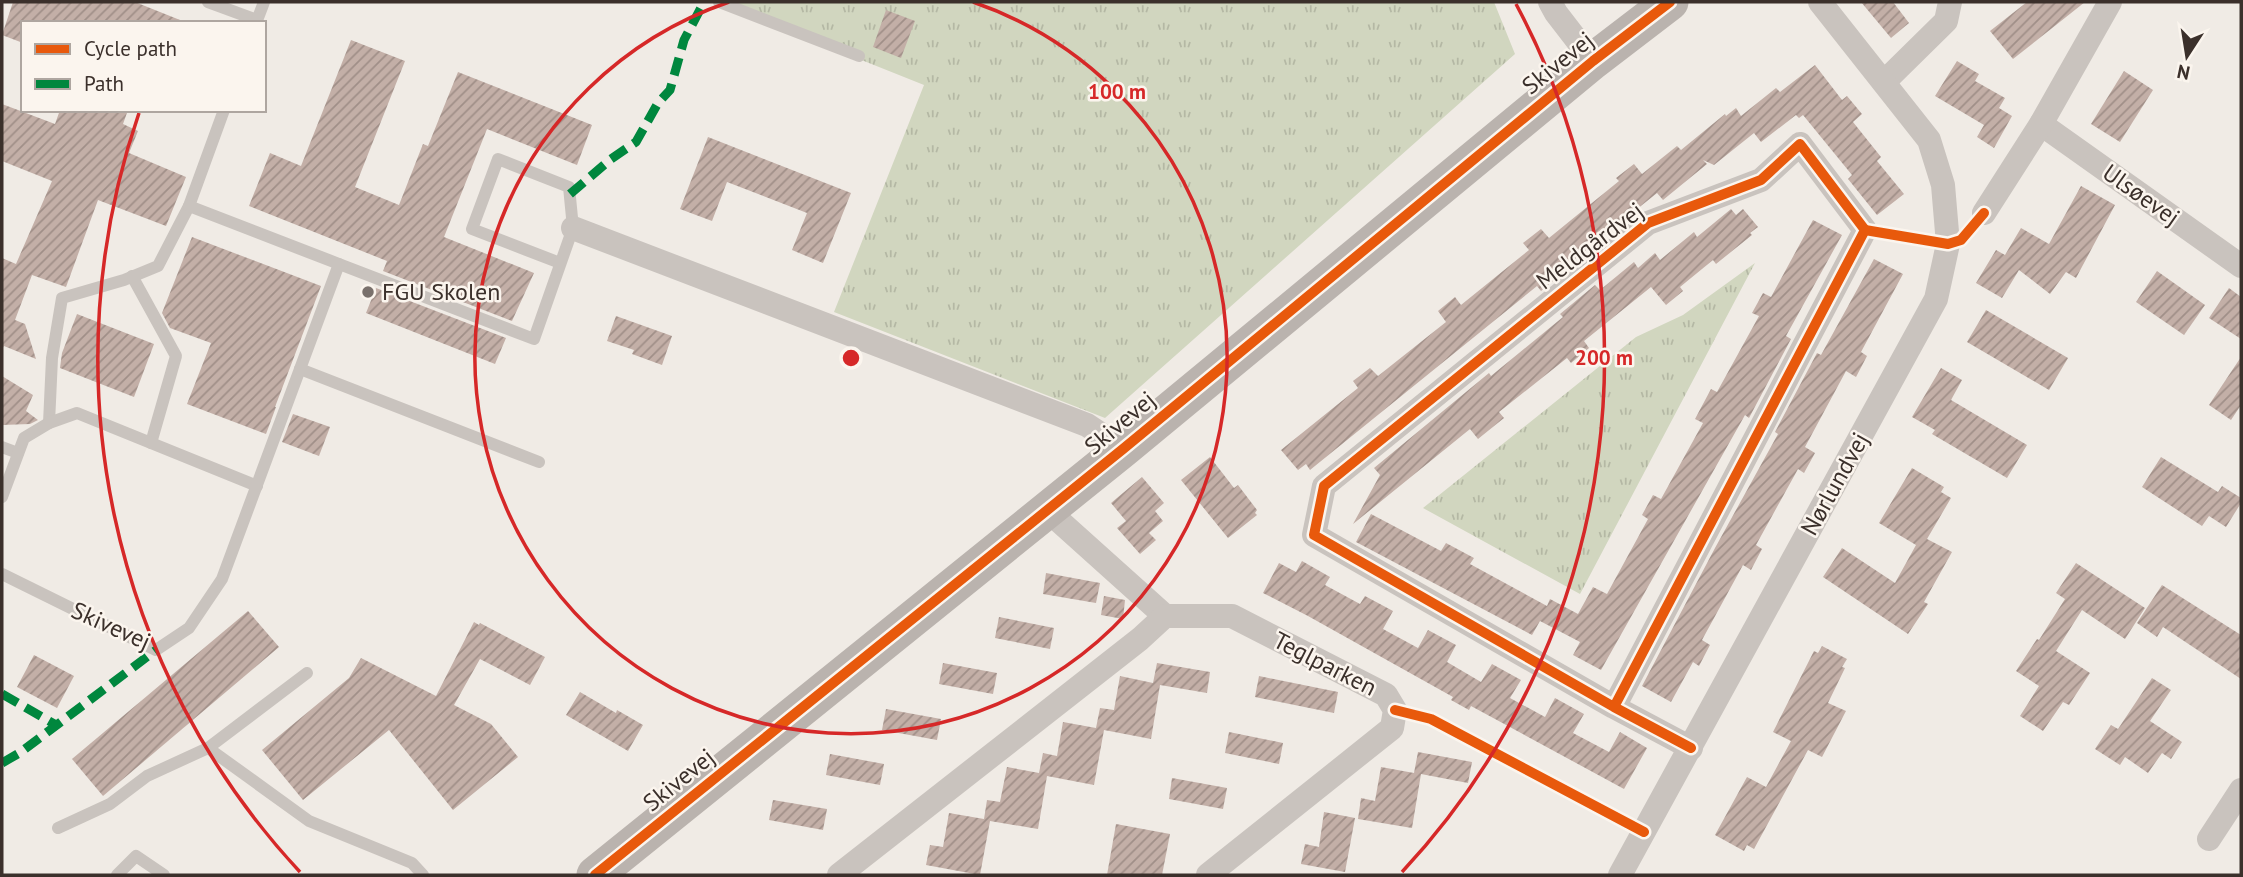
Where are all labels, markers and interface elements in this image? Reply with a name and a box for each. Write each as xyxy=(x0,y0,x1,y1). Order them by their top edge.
legend xyxy=(21,21,266,112)
north arrow xyxy=(2152,21,2222,91)
street label: Skivevej xyxy=(1515,24,1600,101)
text: Cycle path xyxy=(84,35,177,62)
text: N xyxy=(2175,60,2192,86)
text: Path xyxy=(84,70,124,97)
text: 100 m xyxy=(1088,78,1146,105)
street label: Ulsøevej xyxy=(2097,157,2186,232)
street label: Meldgårdvej xyxy=(1530,195,1650,296)
place label: FGU Skolen xyxy=(382,276,500,307)
marker: FGU Skolen xyxy=(360,284,376,300)
text: 200 m xyxy=(1575,344,1633,371)
centre of rings xyxy=(839,346,863,370)
street label: Skivevej xyxy=(1078,384,1162,461)
street label: Nørlundvej xyxy=(1794,427,1876,541)
street label: Skivevej xyxy=(67,594,156,657)
street label: Teglparken xyxy=(1268,624,1382,703)
street label: Skivevej xyxy=(636,741,721,818)

